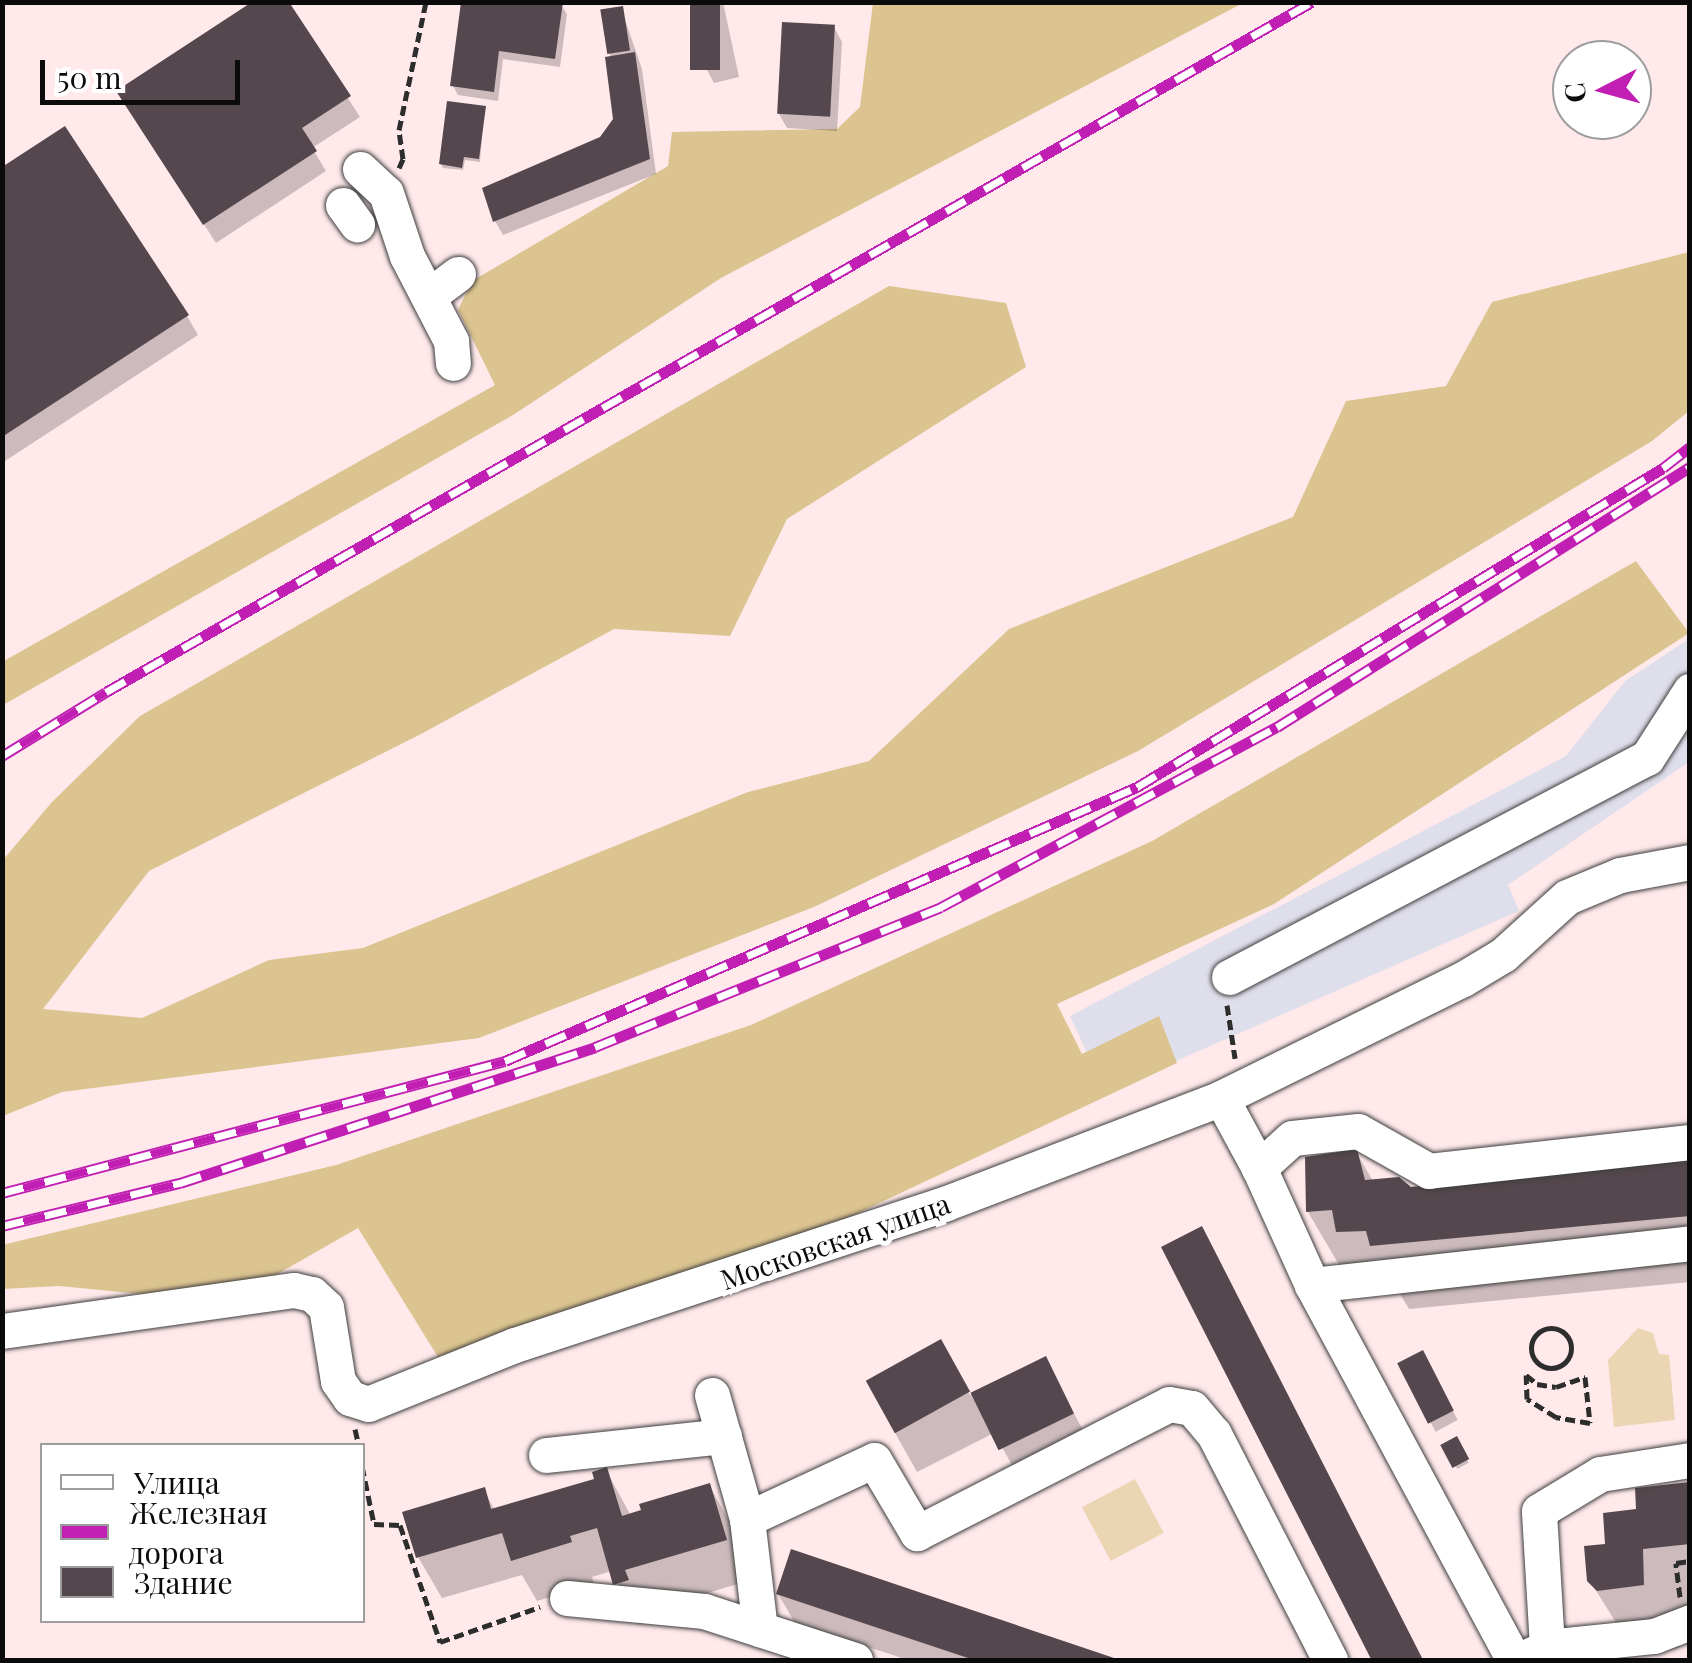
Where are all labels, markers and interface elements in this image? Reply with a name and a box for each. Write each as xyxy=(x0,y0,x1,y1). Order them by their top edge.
scale bar xyxy=(45,40,245,102)
north arrow xyxy=(1552,40,1652,140)
text: 50 m xyxy=(57,57,122,97)
text: С xyxy=(1554,81,1593,105)
street label: Московская улица xyxy=(716,1186,954,1296)
legend xyxy=(40,1443,365,1623)
text: Улица xyxy=(134,1462,220,1502)
text: Железная дорога xyxy=(129,1492,268,1572)
text: Здание xyxy=(134,1562,233,1602)

